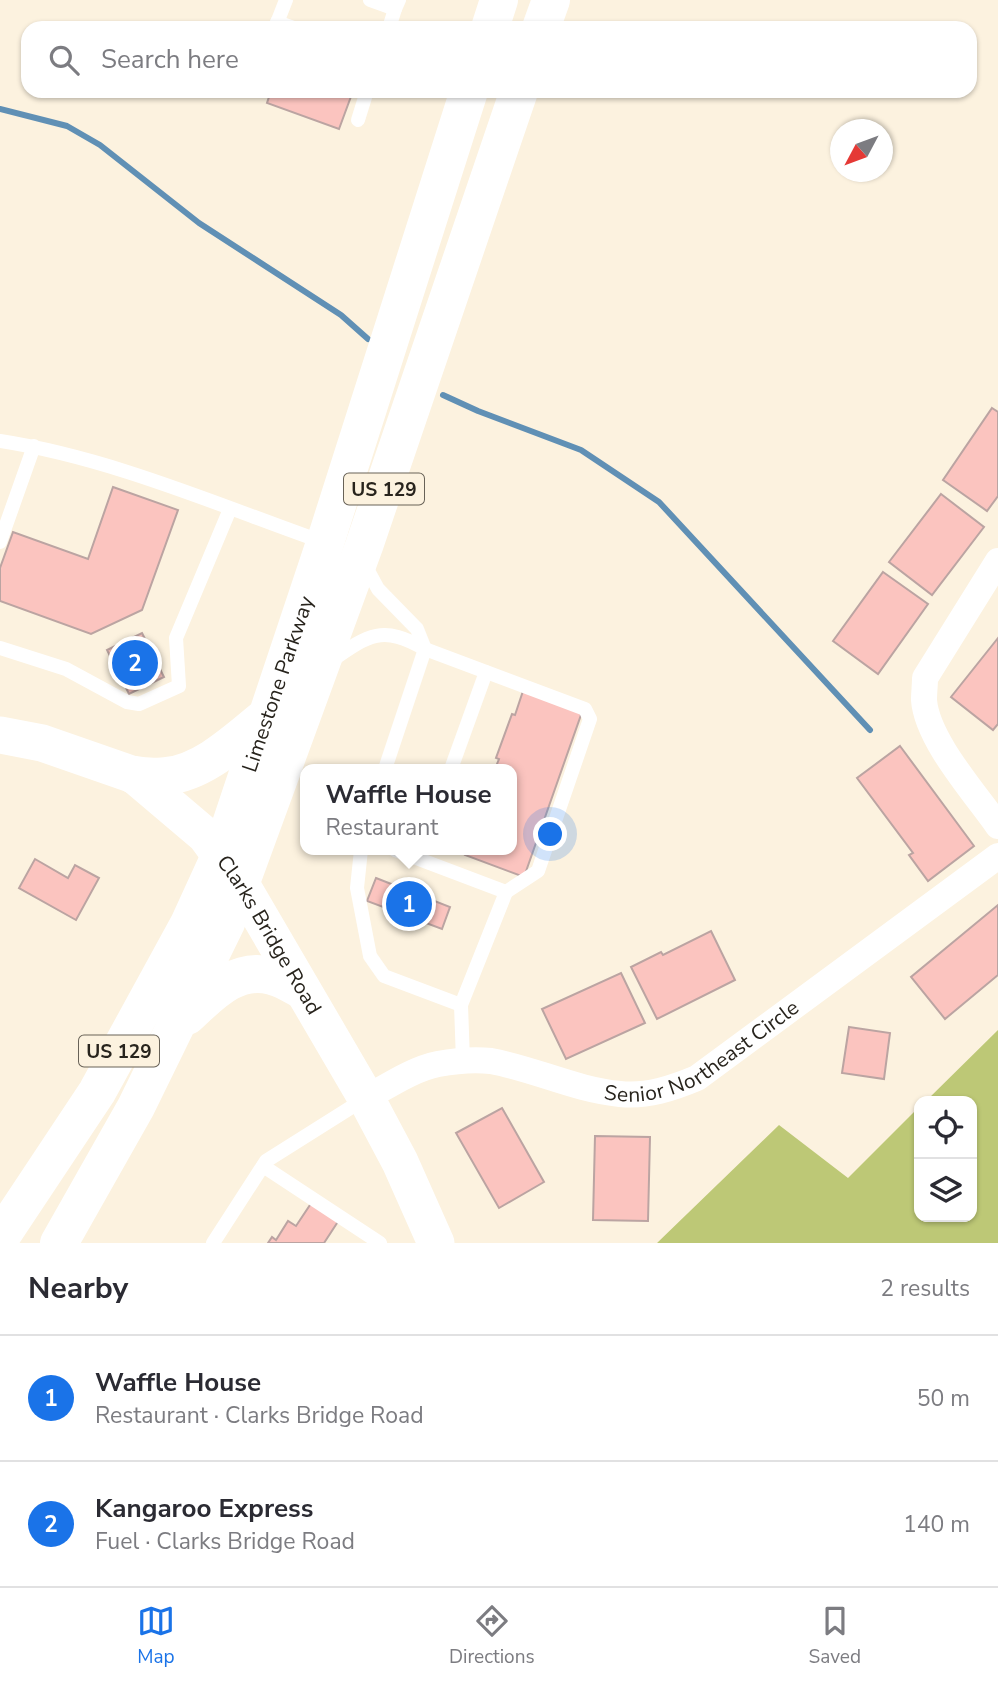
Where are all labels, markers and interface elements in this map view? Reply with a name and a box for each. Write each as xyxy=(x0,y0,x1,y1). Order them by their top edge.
search box xyxy=(21,21,977,98)
icon: search xyxy=(45,41,83,79)
text: Search here xyxy=(101,42,239,77)
north arrow xyxy=(830,119,893,182)
road number: US 129 xyxy=(344,474,424,504)
street label: Limestone Parkway xyxy=(235,592,320,776)
pin: 2 xyxy=(112,637,158,689)
popup xyxy=(300,764,517,855)
text: Waffle House xyxy=(325,777,492,812)
text: Restaurant xyxy=(325,812,438,843)
your location xyxy=(533,817,567,851)
street label: Clarks Bridge Road xyxy=(210,849,328,1020)
pin: 1 xyxy=(386,878,432,930)
street label: Senior Northeast Circle xyxy=(602,994,805,1109)
road number: US 129 xyxy=(79,1036,159,1066)
map controls xyxy=(914,1096,977,1222)
button: locate xyxy=(914,1096,977,1159)
button: layers xyxy=(914,1159,977,1222)
text: Nearby xyxy=(28,1268,128,1309)
text: 2 results xyxy=(880,1273,970,1304)
text: Waffle House xyxy=(95,1365,261,1400)
text: 1 xyxy=(44,1383,58,1414)
text: 50 m xyxy=(917,1383,970,1414)
text: Restaurant · Clarks Bridge Road xyxy=(95,1400,424,1431)
text: Kangaroo Express xyxy=(95,1491,313,1526)
text: 2 xyxy=(44,1509,58,1540)
text: 140 m xyxy=(903,1509,970,1540)
text: Fuel · Clarks Bridge Road xyxy=(95,1526,355,1557)
tab: Map xyxy=(137,1602,175,1670)
tab: Directions xyxy=(449,1602,535,1670)
tab: Saved xyxy=(809,1602,861,1670)

